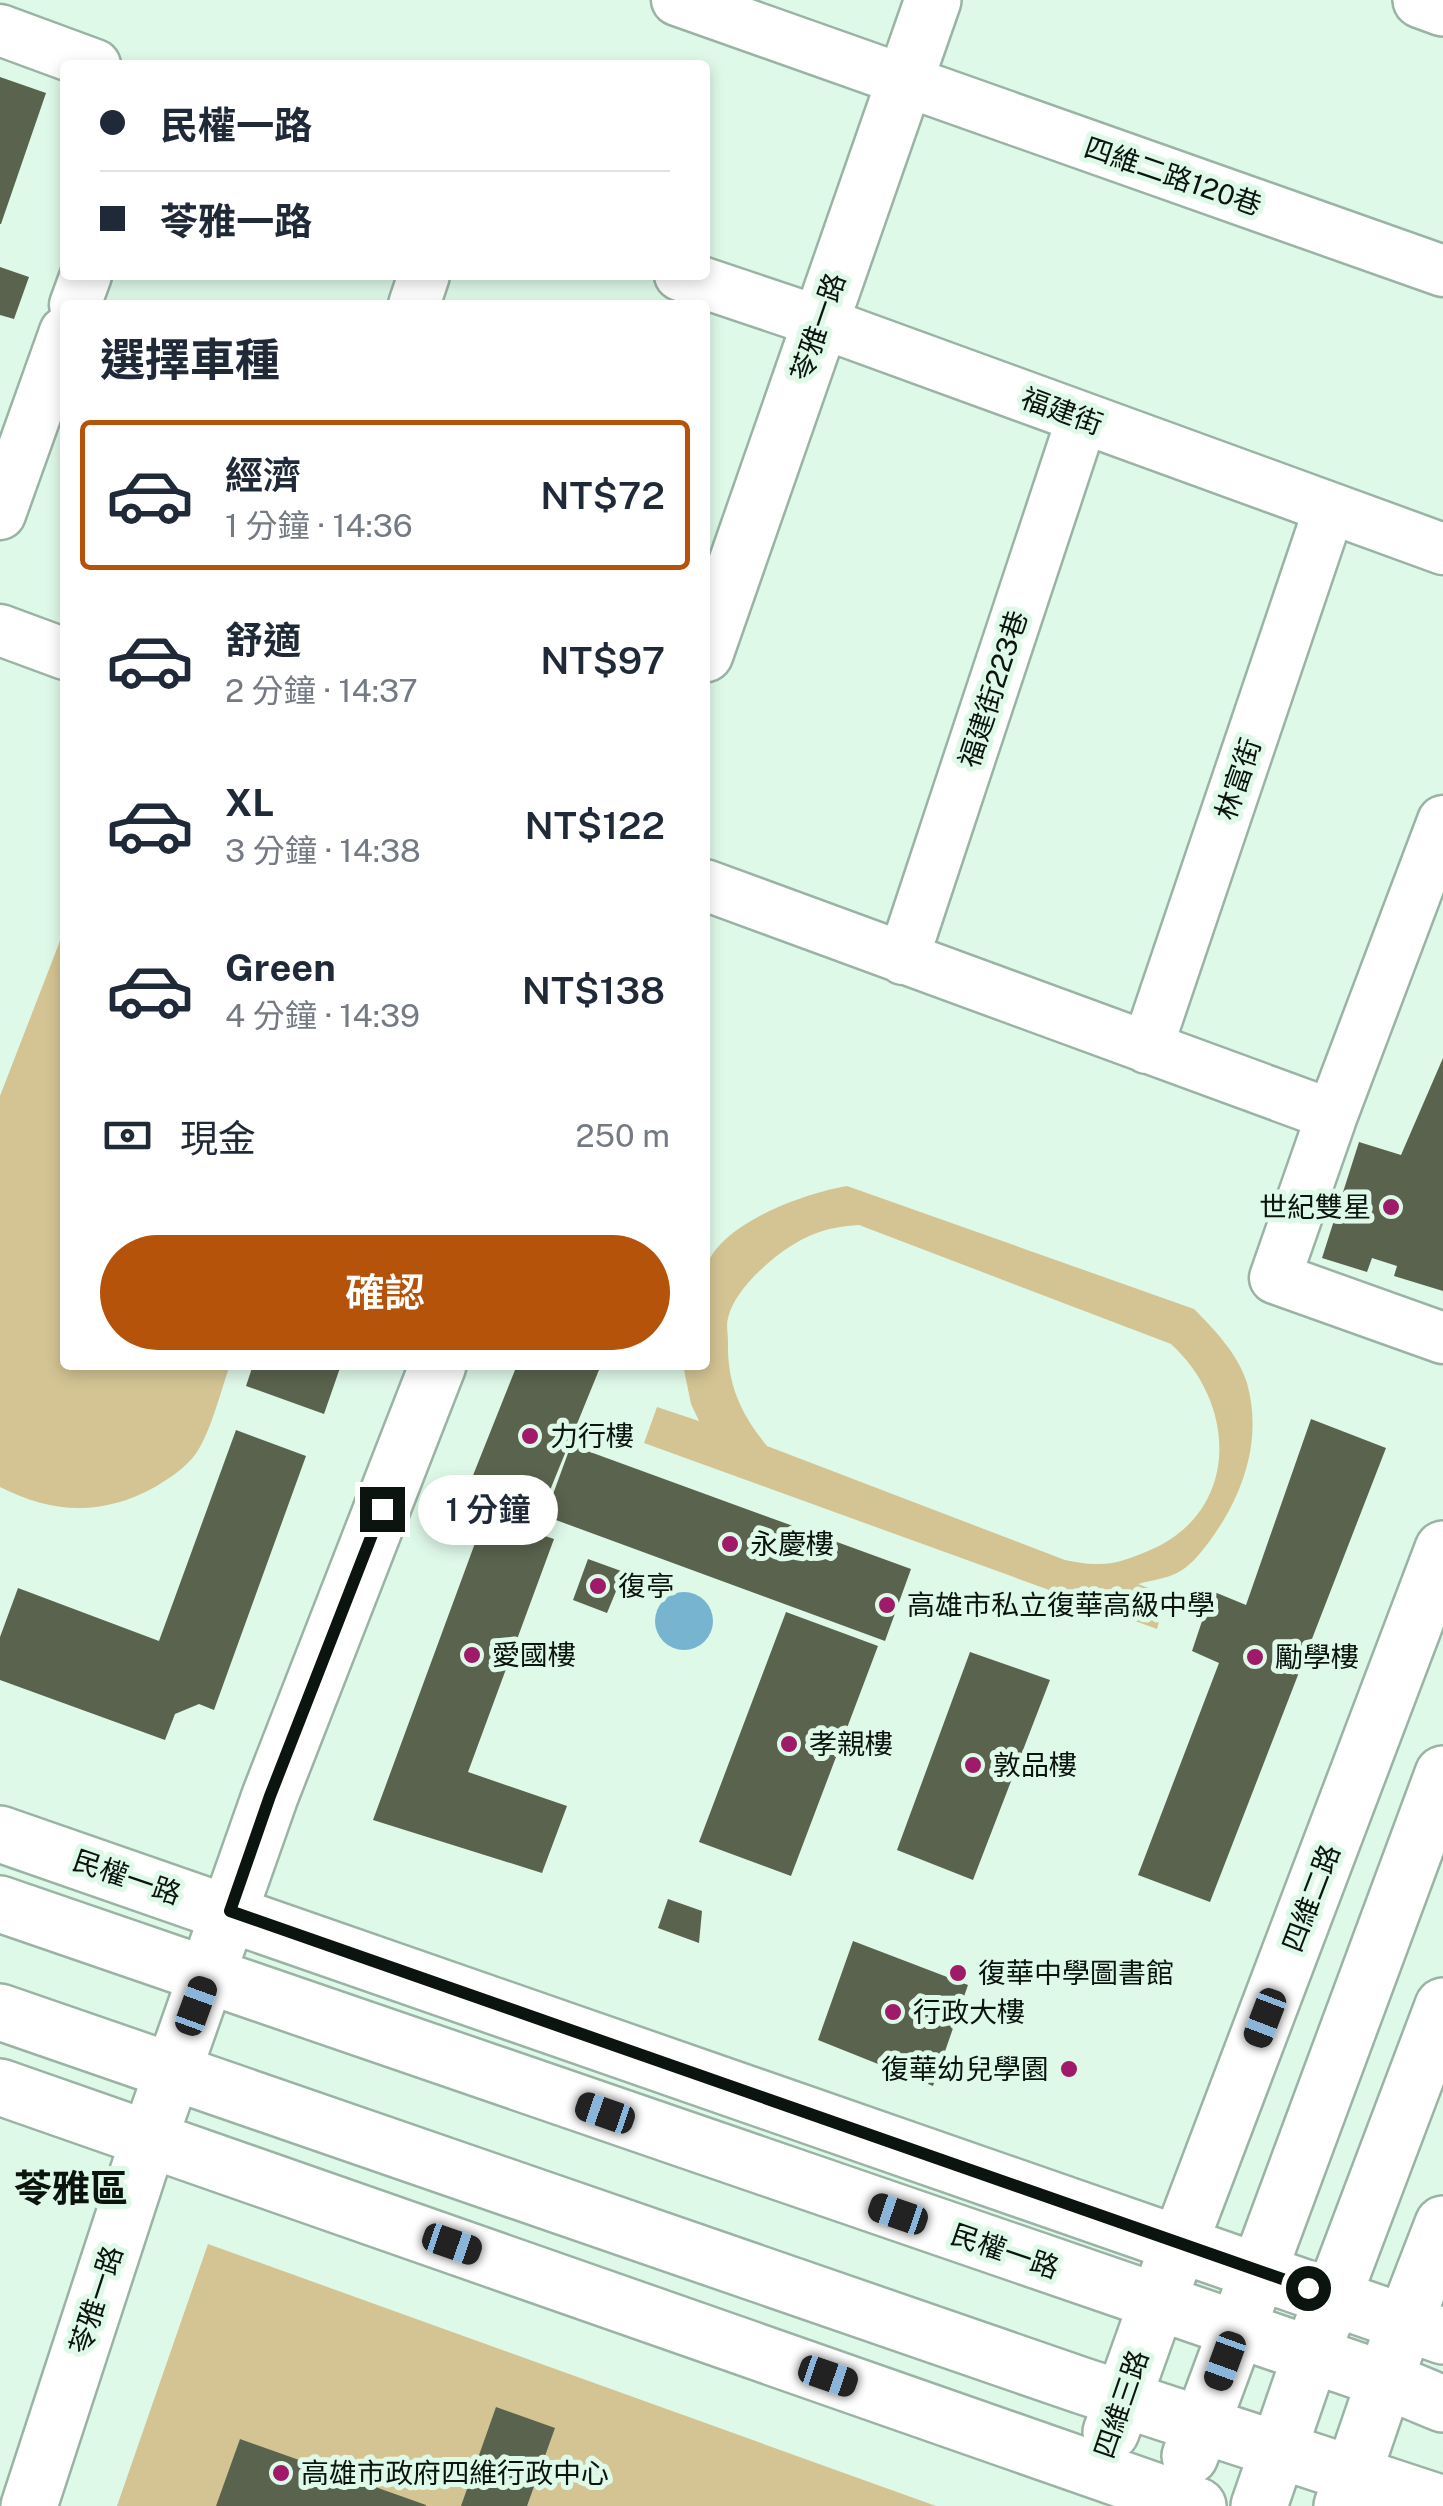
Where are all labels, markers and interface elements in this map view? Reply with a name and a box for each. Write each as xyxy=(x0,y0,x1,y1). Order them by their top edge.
text: 民權一路 xyxy=(160,103,312,148)
street label: 四維二路120巷 xyxy=(1080,130,1266,221)
text: 苓雅一路 xyxy=(160,199,312,244)
street label: 苓雅一路 xyxy=(784,269,851,385)
text: 選擇車種 xyxy=(100,333,280,386)
street label: 福建街 xyxy=(1017,381,1107,440)
icon: car xyxy=(105,450,195,540)
text: 經濟 xyxy=(225,453,301,498)
text: NT$72 xyxy=(540,473,665,518)
text: 1 分鐘 · 14:36 xyxy=(225,507,413,544)
street label: 福建街223巷 xyxy=(952,606,1033,771)
icon: car xyxy=(105,615,195,705)
text: 舒適 xyxy=(225,618,301,663)
text: NT$97 xyxy=(540,638,665,683)
text: 2 分鐘 · 14:37 xyxy=(225,672,418,709)
street label: 林富街 xyxy=(1208,734,1267,824)
icon: car xyxy=(105,780,195,870)
text: XL xyxy=(225,780,274,825)
text: NT$122 xyxy=(524,803,665,848)
text: 3 分鐘 · 14:38 xyxy=(225,832,421,869)
icon: car xyxy=(105,945,195,1035)
text: Green xyxy=(225,945,336,990)
text: NT$138 xyxy=(522,968,665,1013)
text: 4 分鐘 · 14:39 xyxy=(225,997,420,1034)
icon: cash xyxy=(100,1108,155,1163)
text: 現金 xyxy=(180,1116,256,1161)
text: 250 m xyxy=(575,1117,670,1154)
place label: 世紀雙星 xyxy=(1259,1190,1371,1223)
marker: 世紀雙星 xyxy=(1380,1196,1402,1218)
button: 確認 xyxy=(100,1235,670,1350)
place label: 力行樓 xyxy=(550,1419,634,1452)
marker: 力行樓 xyxy=(519,1425,541,1447)
callout: 1 分鐘 xyxy=(417,1474,557,1544)
route end xyxy=(360,1487,405,1532)
text: 1 分鐘 xyxy=(446,1491,530,1528)
place label: 永慶樓 xyxy=(750,1527,834,1560)
marker: 永慶樓 xyxy=(719,1533,741,1555)
place label: 復亭 xyxy=(618,1569,674,1602)
marker: 復亭 xyxy=(587,1575,609,1597)
place label: 高雄市私立復華高級中學 xyxy=(907,1588,1215,1621)
marker: 高雄市私立復華高級中學 xyxy=(876,1594,898,1616)
place label: 愛國樓 xyxy=(492,1638,576,1671)
place label: 勵學樓 xyxy=(1275,1640,1359,1673)
marker: 愛國樓 xyxy=(461,1644,483,1666)
marker: 勵學樓 xyxy=(1244,1646,1266,1668)
place label: 孝親樓 xyxy=(809,1727,893,1760)
marker: 孝親樓 xyxy=(778,1733,800,1755)
place label: 敦品樓 xyxy=(993,1748,1077,1781)
marker: 敦品樓 xyxy=(962,1754,984,1776)
street label: 四維二路 xyxy=(1275,1840,1346,1956)
street label: 民權一路 xyxy=(69,1843,185,1910)
place label: 復華中學圖書館 xyxy=(978,1956,1174,1989)
marker: 復華中學圖書館 xyxy=(947,1962,969,1984)
car xyxy=(172,1973,220,2039)
car xyxy=(1240,1985,1290,2051)
place label: 行政大樓 xyxy=(913,1995,1025,2028)
marker: 行政大樓 xyxy=(882,2001,904,2023)
place label: 復華幼兒學園 xyxy=(881,2052,1049,2085)
marker: 復華幼兒學園 xyxy=(1058,2058,1080,2080)
car xyxy=(572,2089,638,2137)
district label: 苓雅區 xyxy=(14,2166,128,2211)
car xyxy=(865,2190,931,2238)
street label: 民權一路 xyxy=(947,2217,1063,2284)
car xyxy=(419,2220,485,2268)
street label: 苓雅一路 xyxy=(63,2241,129,2358)
route start xyxy=(1286,2266,1331,2311)
car xyxy=(1201,2328,1249,2394)
street label: 四維三路 xyxy=(1087,2346,1154,2462)
car xyxy=(795,2352,861,2400)
place label: 高雄市政府四維行政中心 xyxy=(301,2456,609,2489)
marker: 高雄市政府四維行政中心 xyxy=(270,2462,292,2484)

